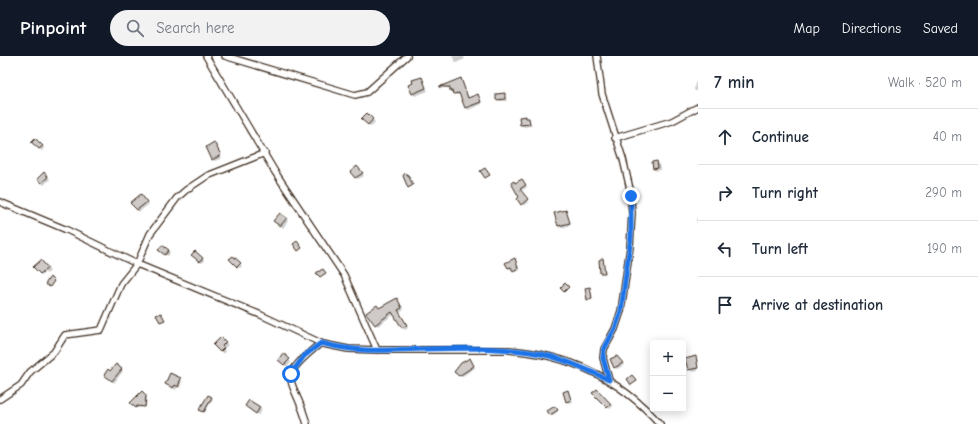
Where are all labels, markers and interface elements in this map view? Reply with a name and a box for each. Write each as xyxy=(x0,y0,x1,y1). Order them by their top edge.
search box xyxy=(110,10,390,46)
text: Pinpoint xyxy=(20,17,86,39)
icon: search xyxy=(124,17,146,39)
text: Search here xyxy=(156,19,234,37)
text: Map xyxy=(793,20,820,37)
text: Directions xyxy=(842,20,901,37)
text: Saved xyxy=(923,20,958,37)
text: 7 min xyxy=(714,73,755,92)
text: Walk · 520 m xyxy=(888,75,962,90)
icon: ahead xyxy=(714,126,736,148)
text: Continue xyxy=(752,128,809,146)
text: 40 m xyxy=(933,129,962,144)
icon: right xyxy=(714,182,736,204)
text: Turn right xyxy=(752,184,818,202)
text: 290 m xyxy=(925,185,962,200)
route end xyxy=(622,187,640,205)
icon: left xyxy=(714,238,736,260)
text: Turn left xyxy=(752,240,808,258)
text: 190 m xyxy=(927,241,962,256)
icon: arrive xyxy=(714,294,736,316)
text: Arrive at destination xyxy=(752,296,883,314)
map controls xyxy=(650,340,686,412)
button: + xyxy=(650,340,686,376)
route start xyxy=(282,365,300,383)
button: − xyxy=(650,376,686,412)

